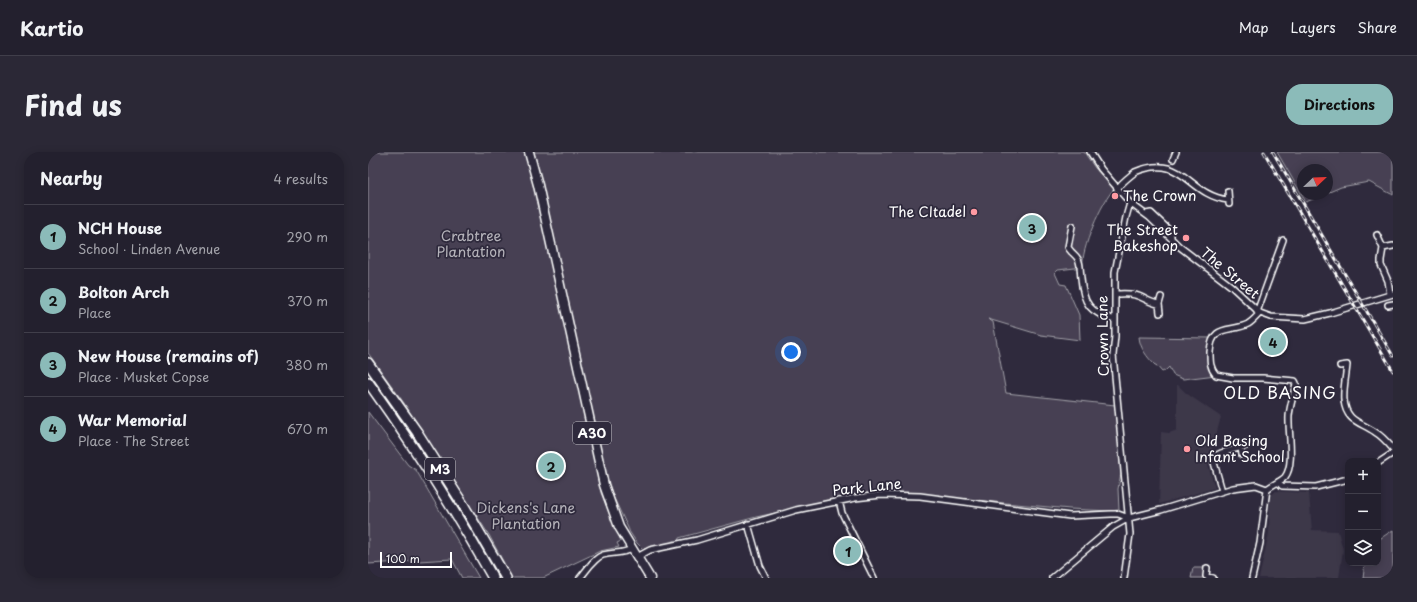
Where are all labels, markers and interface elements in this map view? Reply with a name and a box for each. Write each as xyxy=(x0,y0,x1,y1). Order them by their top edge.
text: Kartio xyxy=(20,14,83,42)
text: Map xyxy=(1239,17,1269,38)
text: Layers xyxy=(1291,17,1336,38)
text: Share xyxy=(1358,17,1397,38)
text: Find us xyxy=(24,83,122,126)
button: Directions xyxy=(1286,84,1393,125)
north arrow xyxy=(1297,164,1333,200)
text: Nearby xyxy=(40,165,102,191)
text: 4 results xyxy=(274,169,328,188)
place label: The Crown xyxy=(1123,185,1196,206)
marker: The Crown xyxy=(1110,191,1120,201)
place label: The CItadel xyxy=(889,201,966,222)
marker: The CItadel xyxy=(969,207,979,217)
pin: 3 xyxy=(1019,213,1045,243)
text: NCH House xyxy=(78,216,162,239)
place label: The Street Bakeshop xyxy=(1107,219,1178,256)
park label: Crabtree Plantation xyxy=(437,225,505,262)
text: 1 xyxy=(50,227,56,246)
text: 290 m xyxy=(287,227,328,246)
marker: The Street Bakeshop xyxy=(1181,233,1191,243)
text: School · Linden Avenue xyxy=(78,239,220,258)
street label: The Street xyxy=(1196,242,1265,304)
text: Bolton Arch xyxy=(78,280,170,303)
text: 2 xyxy=(48,291,58,310)
text: 370 m xyxy=(287,291,328,310)
street label: Crown Lane xyxy=(1091,295,1114,377)
text: Place xyxy=(78,303,111,322)
pin: 4 xyxy=(1260,327,1286,357)
your location xyxy=(781,342,801,362)
text: New House (remains of) xyxy=(78,344,259,367)
text: 3 xyxy=(49,355,57,374)
text: 380 m xyxy=(285,355,328,374)
text: Place · Musket Copse xyxy=(78,367,209,386)
district label: OLD BASING xyxy=(1223,380,1337,404)
text: War Memorial xyxy=(78,408,187,431)
text: 4 xyxy=(49,419,57,438)
text: 670 m xyxy=(287,419,328,438)
road number: A30 xyxy=(573,422,611,444)
place label: Old Basing Infant School xyxy=(1195,430,1285,467)
text: Place · The Street xyxy=(78,431,189,450)
marker: Old Basing Infant School xyxy=(1182,444,1192,454)
pin: 2 xyxy=(538,451,564,481)
road number: M3 xyxy=(425,458,455,480)
map controls xyxy=(1345,458,1381,566)
button: + xyxy=(1345,458,1381,494)
street label: Park Lane xyxy=(831,472,903,501)
button: − xyxy=(1345,494,1381,530)
park label: Dickens's Lane Plantation xyxy=(477,497,576,534)
button: layers xyxy=(1345,530,1381,566)
pin: 1 xyxy=(835,536,861,566)
scale bar xyxy=(380,550,452,569)
text: 100 m xyxy=(386,550,420,567)

